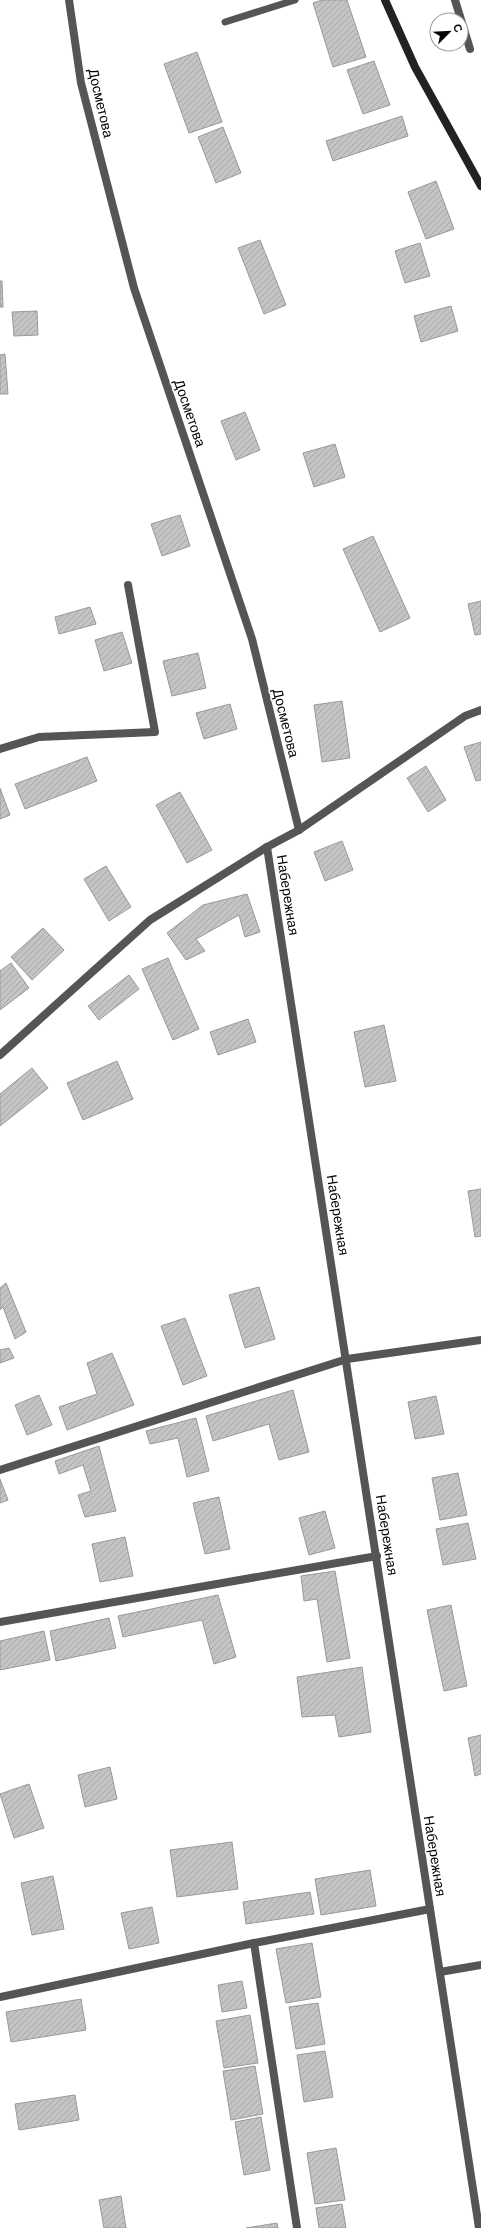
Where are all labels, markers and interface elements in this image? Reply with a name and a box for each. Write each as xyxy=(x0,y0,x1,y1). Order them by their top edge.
north arrow xyxy=(429,12,469,52)
text: С xyxy=(451,22,465,34)
street label: Досметова xyxy=(85,67,117,139)
street label: Досметова xyxy=(171,377,209,449)
street label: Досметова xyxy=(270,687,302,759)
street label: Набережная xyxy=(274,854,302,936)
street label: Набережная xyxy=(324,1174,352,1256)
street label: Набережная xyxy=(373,1494,401,1576)
street label: Набережная xyxy=(421,1815,449,1897)

